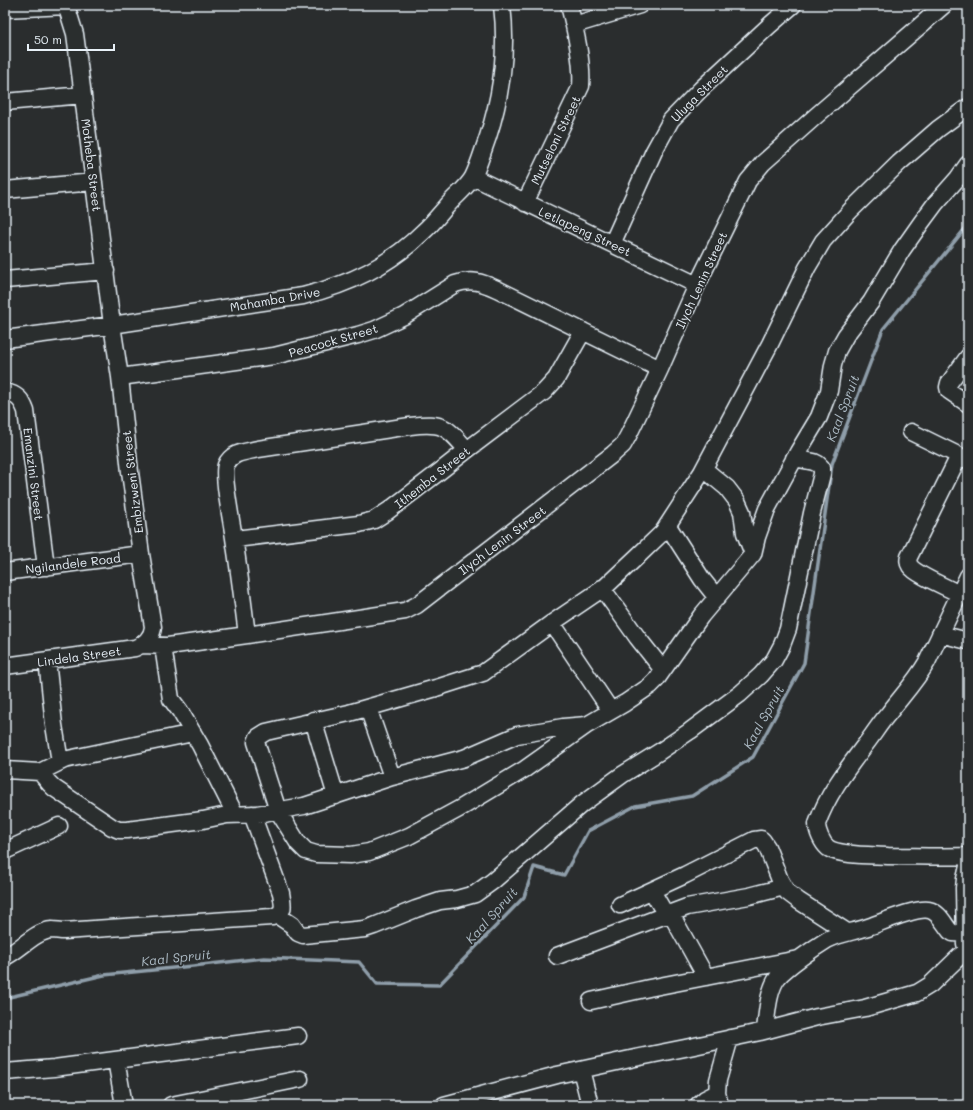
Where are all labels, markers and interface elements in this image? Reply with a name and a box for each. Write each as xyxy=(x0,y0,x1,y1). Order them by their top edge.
scale bar xyxy=(28,26,114,52)
text: 50 m xyxy=(34,31,62,47)
street label: Uluga Street xyxy=(667,61,731,125)
street label: Mutseloni Street xyxy=(527,93,583,187)
street label: Motheba Street xyxy=(78,118,106,212)
street label: Letlapeng Street xyxy=(536,203,634,259)
street label: Ilych Lenin Street xyxy=(672,229,730,331)
street label: Mahamba Drive xyxy=(229,283,321,315)
street label: Peacock Street xyxy=(287,320,379,360)
water label: Kaal Spruit xyxy=(821,372,863,444)
street label: Emanzini Street xyxy=(20,427,48,521)
street label: Embizweni Street xyxy=(118,430,146,534)
street label: Ithemba Street xyxy=(391,443,473,511)
street label: Ilych Lenin Street xyxy=(455,502,549,578)
street label: Ngilandele Road xyxy=(24,549,122,577)
street label: Lindela Street xyxy=(36,642,122,670)
water label: Kaal Spruit xyxy=(739,682,787,752)
water label: Kaal Spruit xyxy=(461,883,521,947)
water label: Kaal Spruit xyxy=(140,945,212,969)

